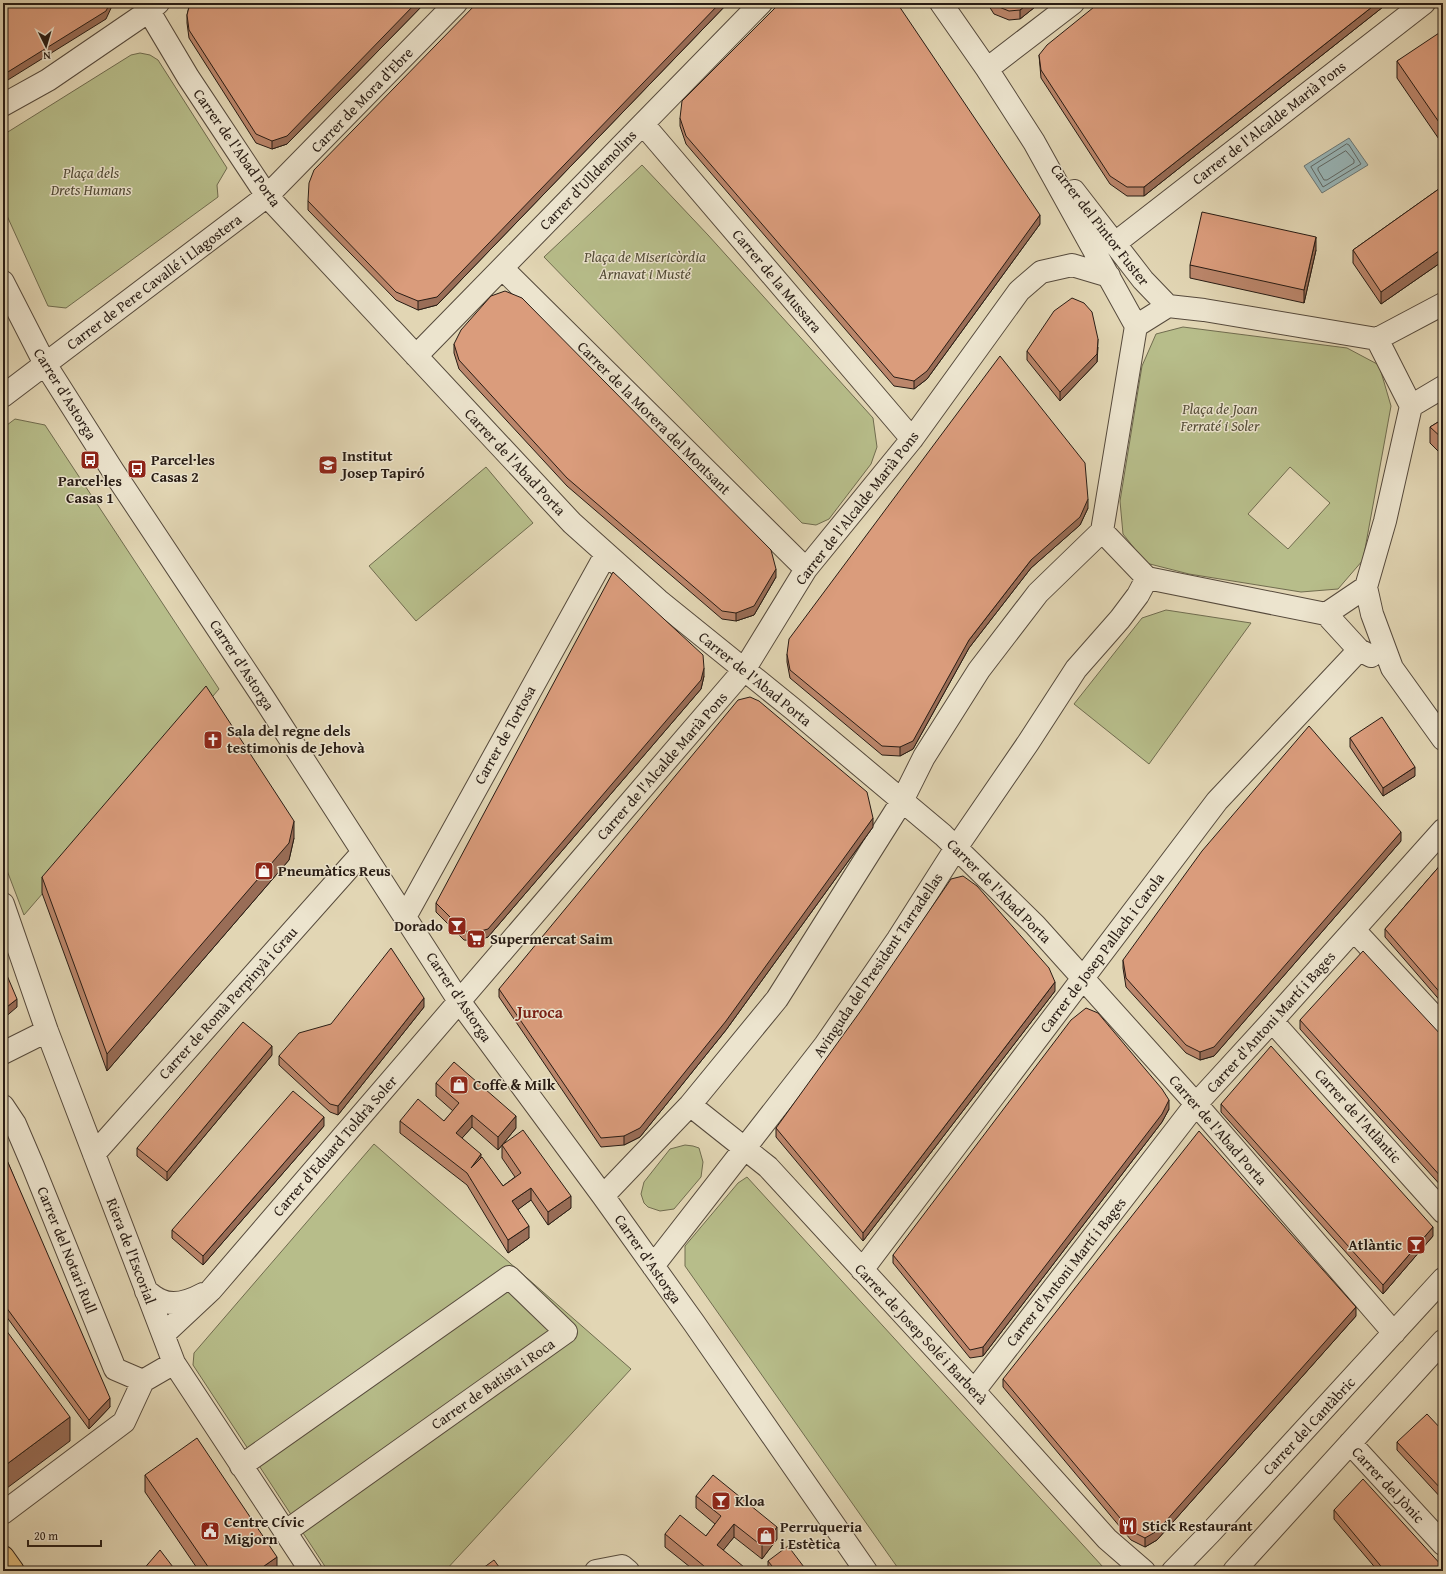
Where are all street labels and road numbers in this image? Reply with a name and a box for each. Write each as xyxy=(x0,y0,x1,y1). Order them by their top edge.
street label: Carrer de Mora d'Ebre xyxy=(306,42,417,157)
street label: Carrer de l'Alcalde Marià Pons xyxy=(1187,56,1350,189)
street label: Carrer de l'Abad Porta xyxy=(189,84,286,211)
street label: Carrer d'Ulldemolins xyxy=(534,125,641,234)
street label: Carrer del Pintor Fuster xyxy=(1046,159,1155,290)
street label: Carrer de Pere Cavallé i Llagostera xyxy=(62,209,246,354)
street label: Carrer de la Mussara xyxy=(728,224,827,337)
street label: Carrer de la Morera del Montsant xyxy=(573,336,736,500)
street label: Carrer d'Astorga xyxy=(29,344,102,444)
street label: Carrer de l'Abad Porta xyxy=(460,403,571,520)
street label: Carrer de l'Alcalde Marià Pons xyxy=(790,426,923,589)
street label: Carrer d'Astorga xyxy=(205,615,280,714)
street label: Carrer de l'Abad Porta xyxy=(694,626,816,731)
street label: Carrer de Tortosa xyxy=(469,682,540,788)
street label: Carrer de l'Alcalde Marià Pons xyxy=(591,687,732,844)
street label: Carrer de l'Abad Porta xyxy=(942,834,1056,948)
street label: Avinguda del President Tarradellas xyxy=(808,868,948,1061)
street label: Carrer de Josep Pallach i Carola xyxy=(1034,868,1169,1037)
street label: Carrer de Romà Perpinyà i Grau xyxy=(153,921,302,1084)
street label: Carrer d'Antoni Martí i Bages xyxy=(1201,946,1340,1097)
street label: Carrer d'Astorga xyxy=(421,948,497,1046)
street label: Carrer de l'Atlàntic xyxy=(1310,1064,1407,1168)
street label: Carrer de l'Abad Porta xyxy=(1165,1070,1272,1189)
street label: Carrer d'Eduard Toldrà Soler xyxy=(267,1071,402,1221)
street label: Carrer del Notari Rull xyxy=(32,1183,103,1316)
street label: Carrer d'Antoni Martí i Bages xyxy=(1001,1193,1131,1351)
street label: Riera de l'Escorial xyxy=(102,1195,161,1307)
street label: Carrer d'Astorga xyxy=(610,1210,687,1308)
street label: Carrer de Josep Solé i Barberà xyxy=(850,1259,992,1409)
street label: Carrer de Batista i Roca xyxy=(427,1333,559,1434)
street label: Carrer del Cantàbric xyxy=(1258,1372,1360,1479)
street label: Carrer del Jònic xyxy=(1347,1442,1430,1528)

